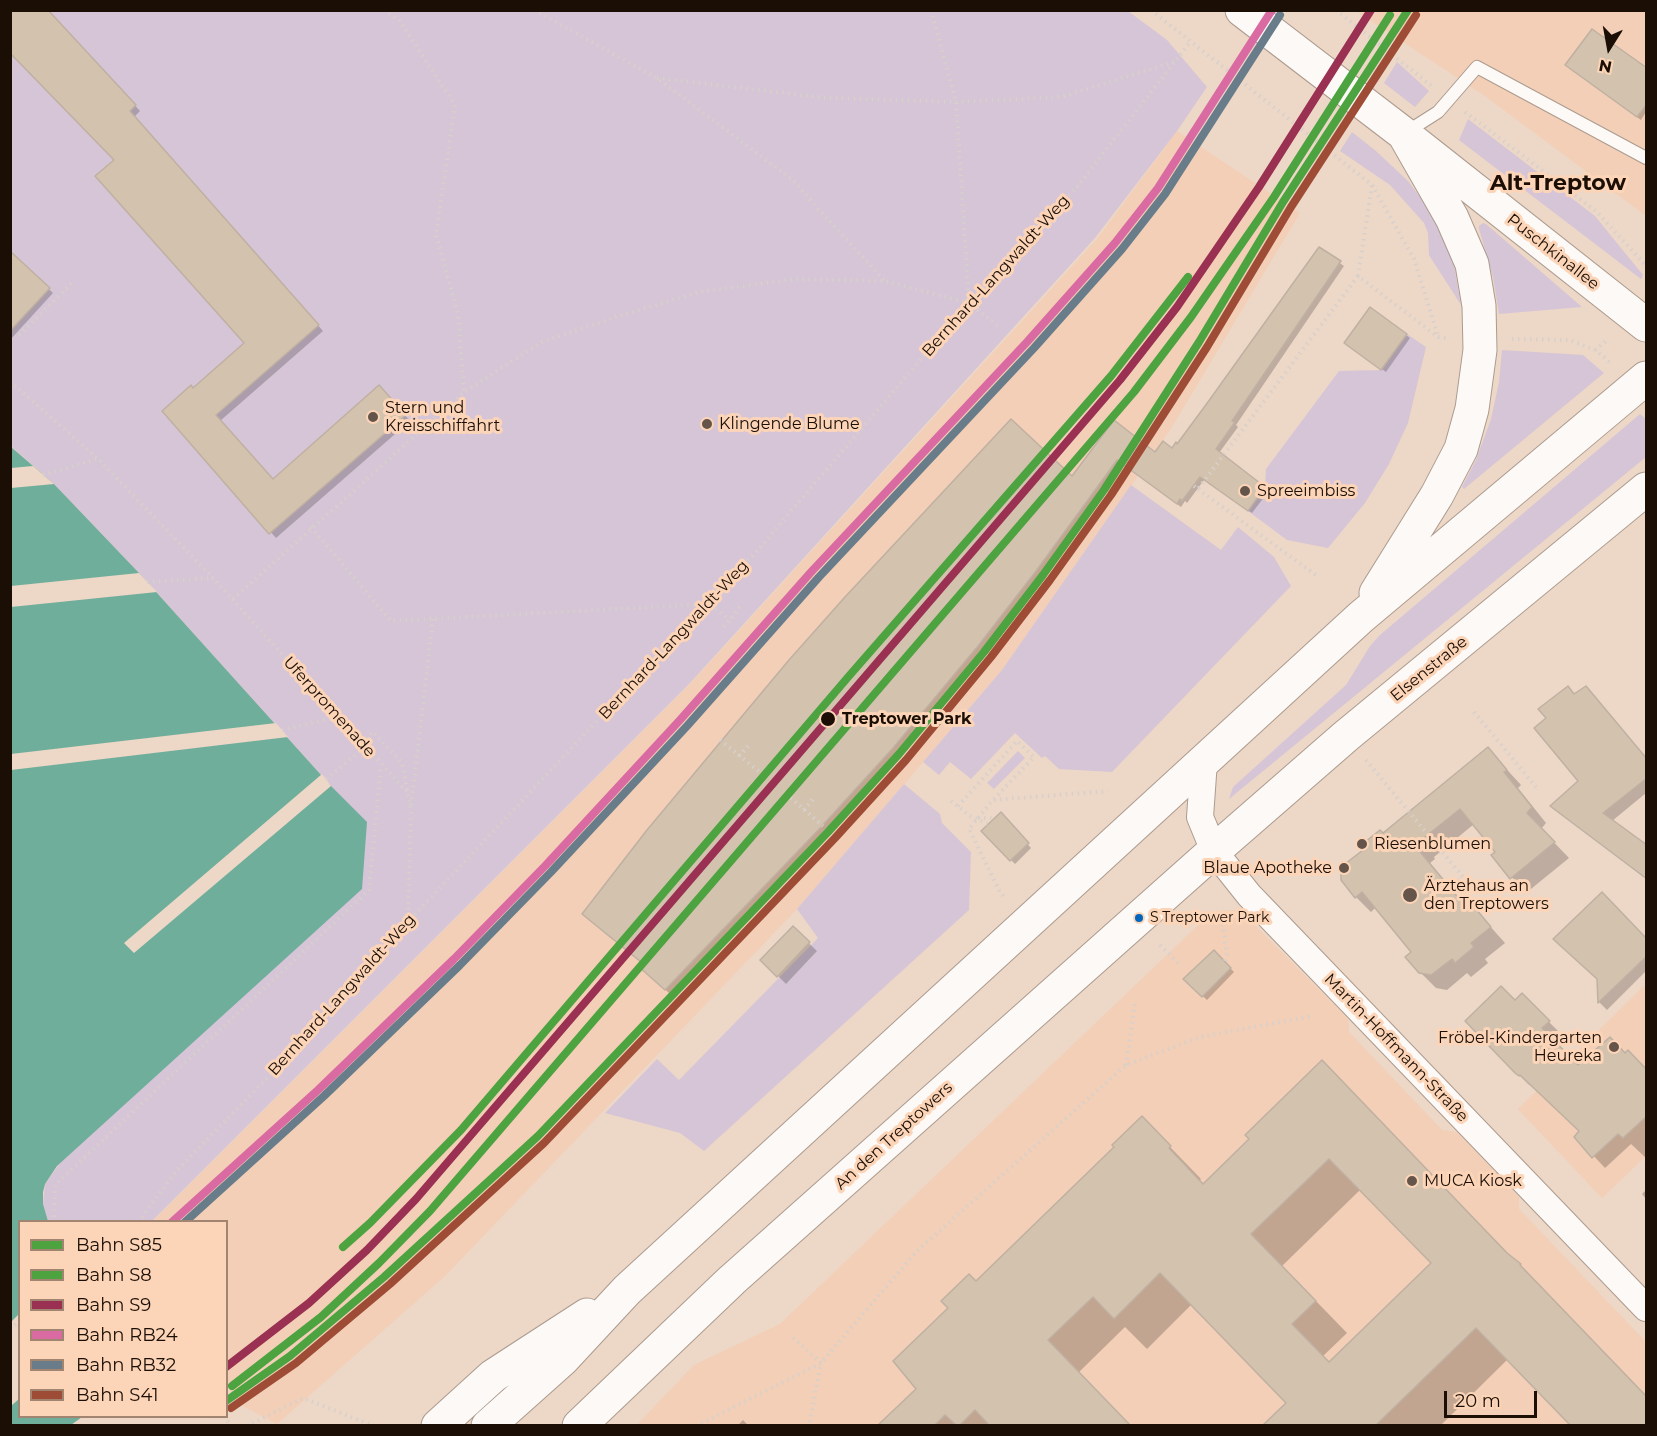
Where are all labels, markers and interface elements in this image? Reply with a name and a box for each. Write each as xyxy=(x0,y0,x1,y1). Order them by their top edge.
north arrow xyxy=(1579,18,1639,78)
text: N xyxy=(1597,56,1614,77)
district label: Alt-Treptow xyxy=(1490,171,1626,197)
street label: Bernhard-Langwaldt-Weg xyxy=(918,191,1074,361)
street label: Puschkinallee xyxy=(1503,210,1603,294)
place label: Stern und Kreisschiffahrt xyxy=(385,398,500,436)
marker: Stern und Kreisschiffahrt xyxy=(366,410,380,424)
place label: Klingende Blume xyxy=(719,414,860,434)
marker: Klingende Blume xyxy=(700,417,714,431)
place label: Spreeimbiss xyxy=(1257,481,1355,501)
marker: Spreeimbiss xyxy=(1238,484,1252,498)
street label: Bernhard-Langwaldt-Weg xyxy=(595,556,753,724)
street label: Elsenstraße xyxy=(1387,632,1471,706)
street label: Uferpromenade xyxy=(279,653,379,761)
place label: Treptower Park xyxy=(842,709,971,729)
marker: Treptower Park xyxy=(819,710,837,728)
place label: Riesenblumen xyxy=(1374,834,1491,854)
marker: Riesenblumen xyxy=(1355,837,1369,851)
place label: Blaue Apotheke xyxy=(1203,858,1332,878)
marker: Blaue Apotheke xyxy=(1337,861,1351,875)
place label: Ärztehaus an den Treptowers xyxy=(1424,876,1549,914)
marker: Ärztehaus an den Treptowers xyxy=(1401,886,1419,904)
street label: Bernhard-Langwaldt-Weg xyxy=(264,910,420,1080)
place label: S Treptower Park xyxy=(1150,910,1269,926)
marker: S Treptower Park xyxy=(1133,912,1145,924)
street label: Martin-Hoffmann-Straße xyxy=(1320,970,1472,1126)
place label: Fröbel-Kindergarten Heureka xyxy=(1438,1028,1602,1066)
marker: Fröbel-Kindergarten Heureka xyxy=(1607,1040,1621,1054)
street label: An den Treptowers xyxy=(831,1078,957,1194)
place label: MUCA Kiosk xyxy=(1424,1171,1522,1191)
marker: MUCA Kiosk xyxy=(1405,1174,1419,1188)
legend xyxy=(18,1220,228,1418)
text: Bahn S85 xyxy=(76,1234,162,1256)
text: Bahn S8 xyxy=(76,1264,152,1286)
text: Bahn S9 xyxy=(76,1294,151,1316)
text: Bahn RB24 xyxy=(76,1324,178,1346)
text: Bahn RB32 xyxy=(76,1354,176,1376)
scale bar xyxy=(1447,1379,1540,1417)
text: Bahn S41 xyxy=(76,1384,158,1406)
text: 20 m xyxy=(1455,1390,1501,1412)

